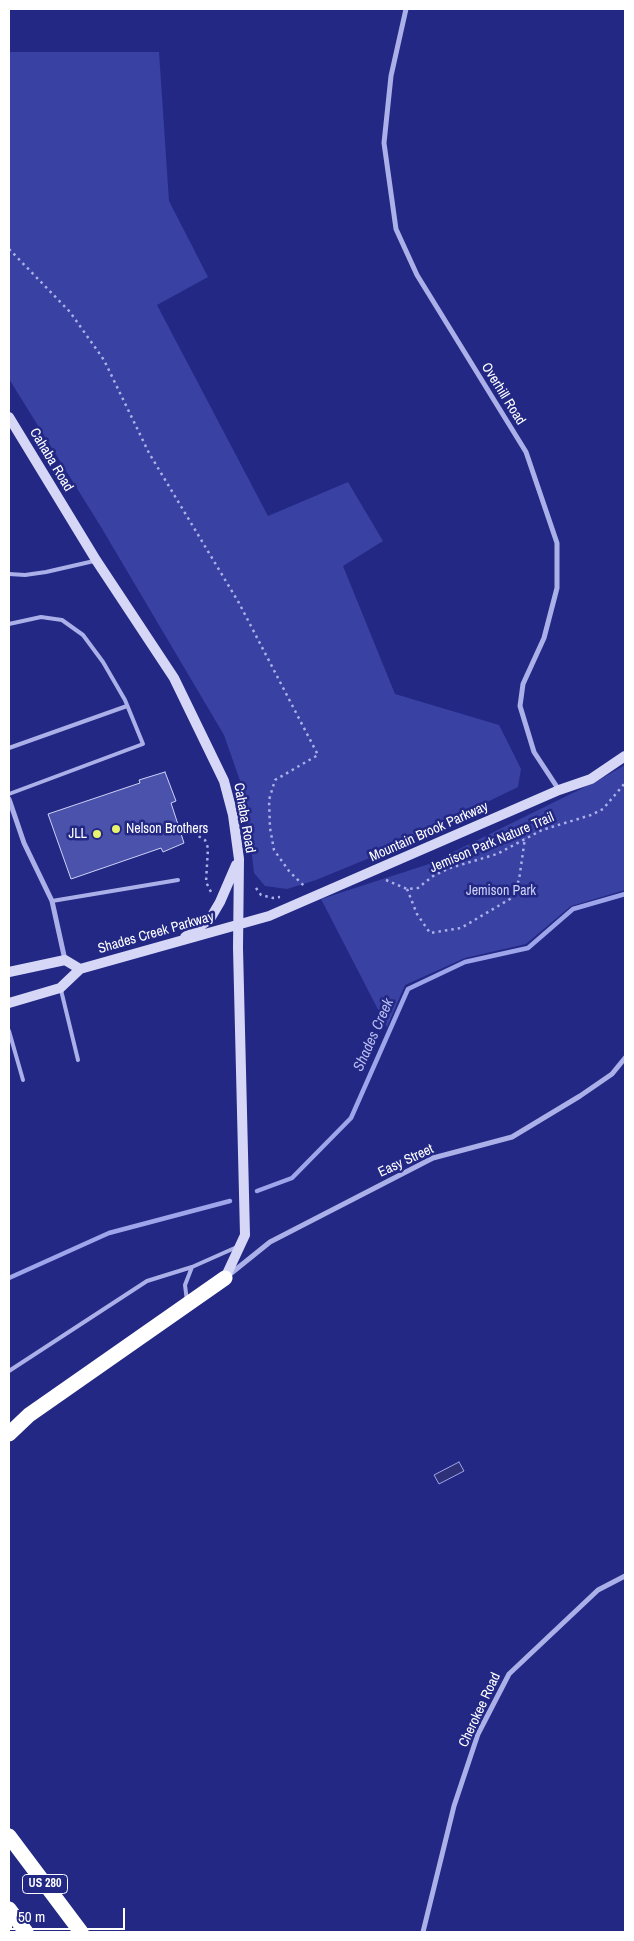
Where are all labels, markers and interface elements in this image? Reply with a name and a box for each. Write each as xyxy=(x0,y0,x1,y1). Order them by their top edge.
street label: Overhill Road xyxy=(477,360,529,428)
street label: Cahaba Road xyxy=(26,425,76,495)
street label: Cahaba Road xyxy=(230,782,258,854)
street label: Mountain Brook Parkway xyxy=(367,798,491,866)
street label: Jemison Park Nature Trail xyxy=(427,809,557,877)
place label: Nelson Brothers xyxy=(126,821,208,837)
marker: Nelson Brothers xyxy=(110,823,122,835)
place label: JLL xyxy=(68,826,87,842)
marker: JLL xyxy=(91,828,103,840)
park label: Jemison Park xyxy=(466,883,536,899)
street label: Shades Creek Parkway xyxy=(96,908,216,958)
water label: Shades Creek xyxy=(350,996,398,1074)
street label: Easy Street xyxy=(376,1141,436,1181)
street label: Cherokee Road xyxy=(455,1670,505,1750)
road number: US 280 xyxy=(22,1875,68,1894)
scale bar xyxy=(12,1898,128,1930)
text: 50 m xyxy=(18,1906,45,1927)

